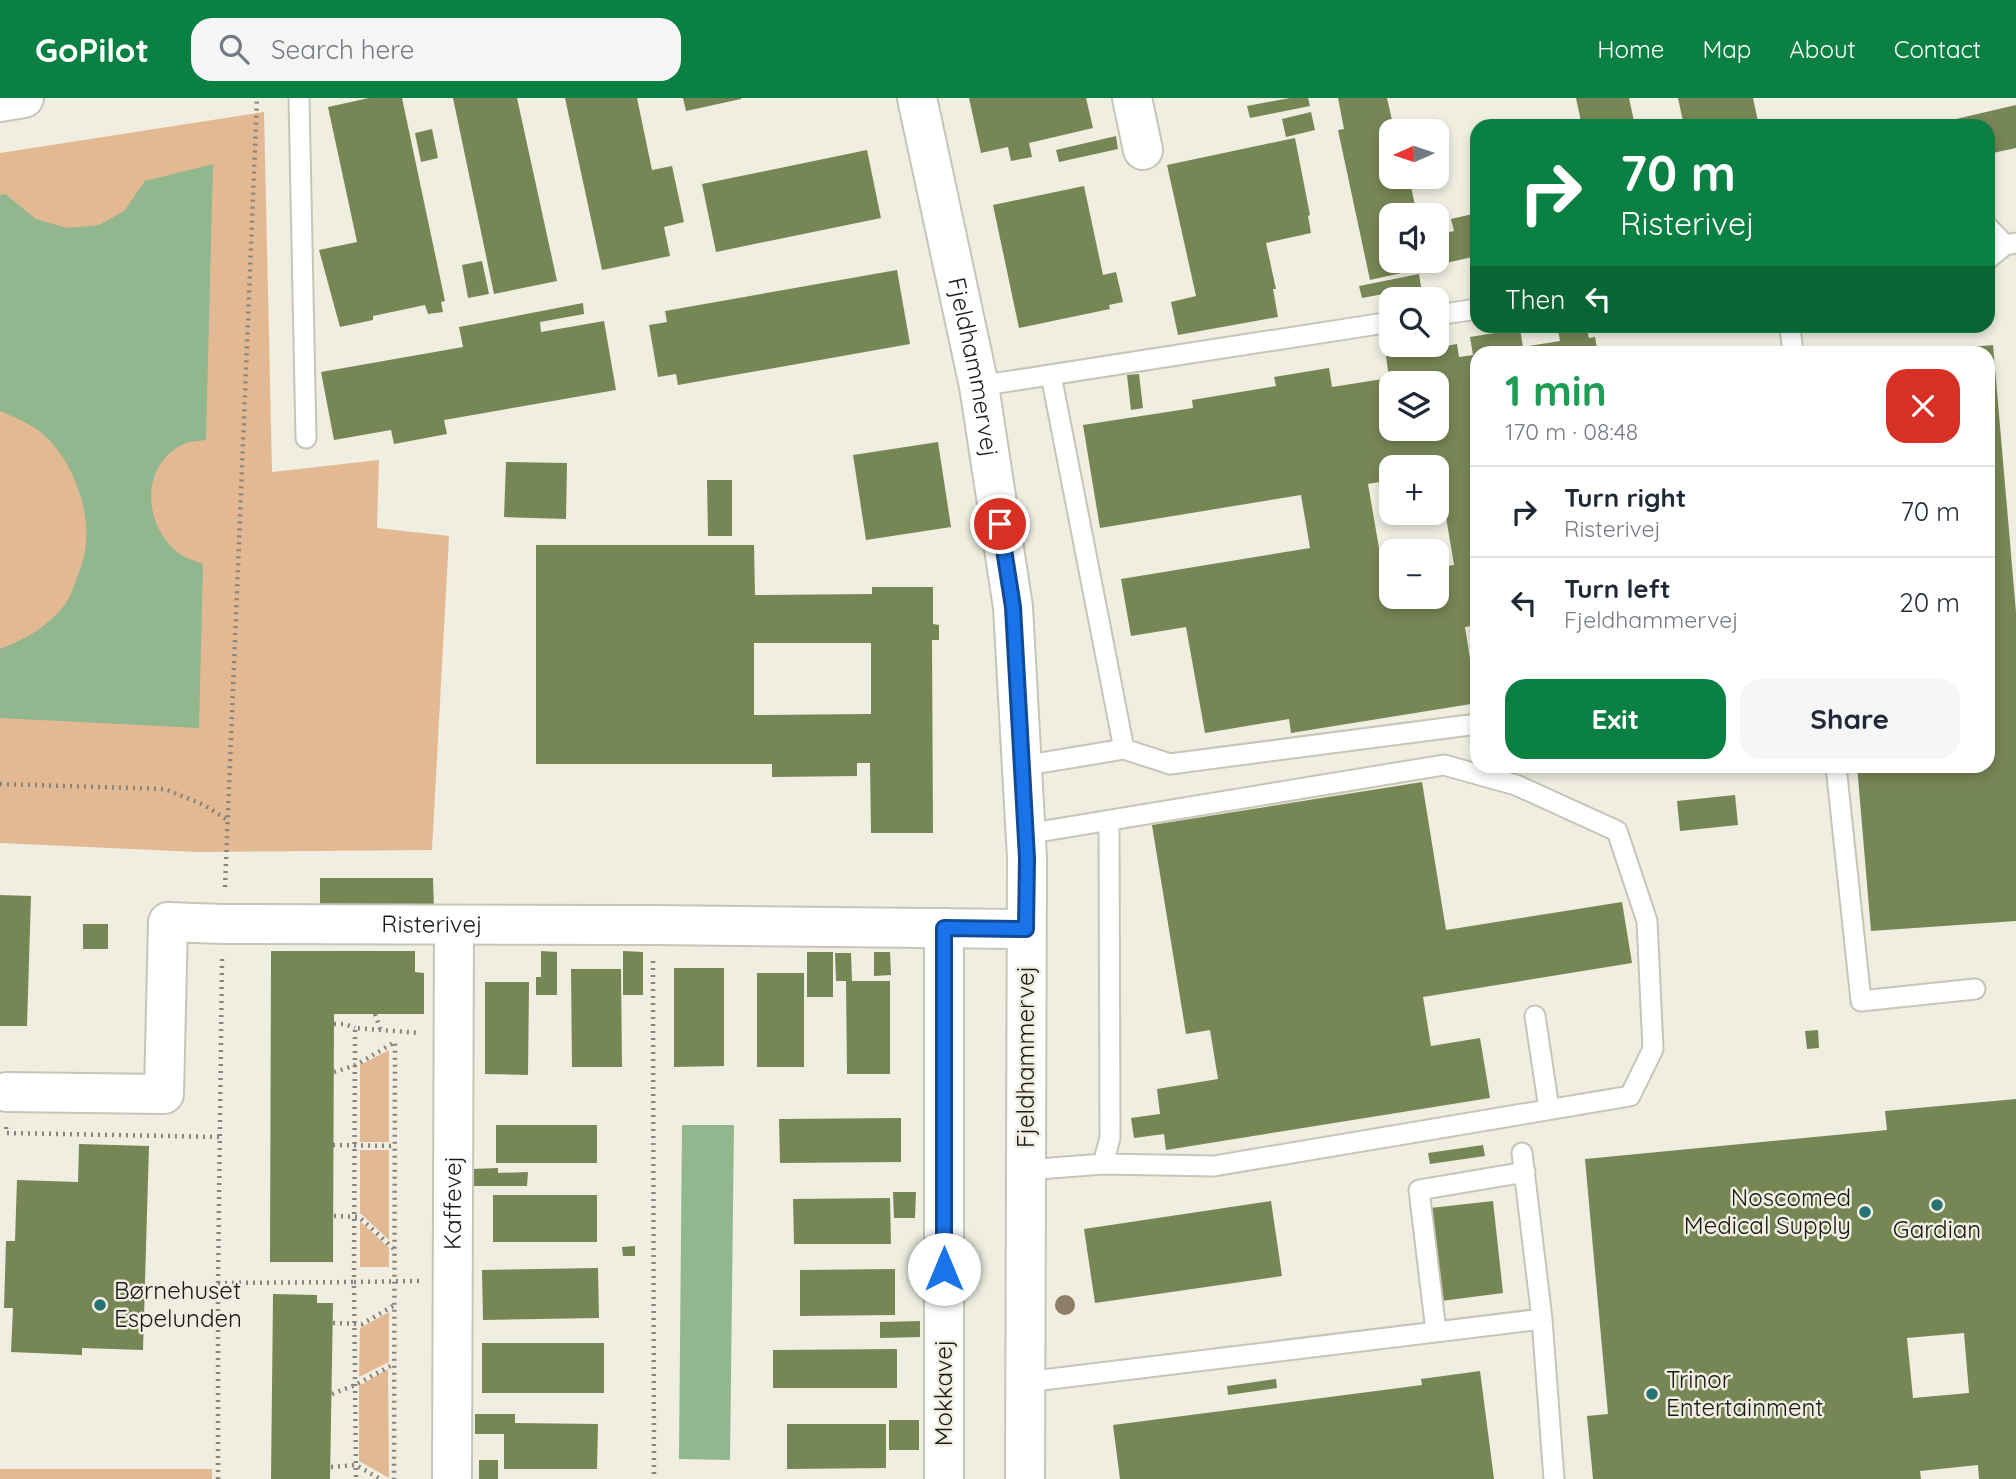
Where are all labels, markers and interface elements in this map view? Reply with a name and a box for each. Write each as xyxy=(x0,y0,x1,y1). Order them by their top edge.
search box xyxy=(191,18,681,81)
text: GoPilot xyxy=(35,29,149,70)
icon: search xyxy=(215,30,253,68)
text: Search here xyxy=(271,33,414,66)
text: Home xyxy=(1597,34,1664,64)
text: Map xyxy=(1702,34,1751,64)
text: About xyxy=(1789,34,1856,64)
text: Contact xyxy=(1894,34,1981,64)
north arrow xyxy=(1379,119,1449,189)
map controls xyxy=(1379,119,1449,609)
text: 70 m xyxy=(1620,142,1736,203)
icon: right xyxy=(1505,147,1596,238)
button: sound xyxy=(1379,203,1449,273)
text: Risterivej xyxy=(1620,203,1755,243)
street label: Fjeldhammervej xyxy=(942,274,1006,459)
icon: left xyxy=(1579,280,1617,318)
text: Then xyxy=(1505,283,1565,316)
button: search xyxy=(1379,287,1449,357)
text: 1 min xyxy=(1505,364,1607,417)
button: close xyxy=(1886,369,1960,443)
button: layers xyxy=(1379,371,1449,441)
text: 170 m · 08:48 xyxy=(1505,417,1638,446)
button: + xyxy=(1379,455,1449,525)
text: Turn right xyxy=(1564,481,1686,514)
icon: right xyxy=(1505,493,1543,531)
pin xyxy=(970,494,1030,554)
text: 70 m xyxy=(1900,495,1960,528)
icon: arrive xyxy=(981,505,1019,543)
text: Risterivej xyxy=(1564,514,1661,543)
button: − xyxy=(1379,539,1449,609)
text: Turn left xyxy=(1564,572,1671,605)
icon: left xyxy=(1505,584,1543,622)
text: 20 m xyxy=(1899,586,1960,619)
text: Fjeldhammervej xyxy=(1564,605,1738,634)
button: Exit xyxy=(1505,679,1726,759)
button: Share xyxy=(1740,679,1960,759)
street label: Risterivej xyxy=(381,908,482,939)
street label: Fjeldhammervej xyxy=(1010,966,1040,1148)
street label: Kaffevej xyxy=(437,1156,467,1250)
place label: Noscomed Medical Supply xyxy=(1684,1182,1851,1240)
marker: Gardian xyxy=(1929,1197,1945,1213)
marker: Noscomed Medical Supply xyxy=(1857,1204,1873,1220)
place label: Gardian xyxy=(1893,1214,1981,1244)
position arrow xyxy=(907,1232,981,1306)
place label: Børnehuset Espelunden xyxy=(114,1275,242,1333)
marker: Børnehuset Espelunden xyxy=(92,1297,108,1313)
street label: Mokkavej xyxy=(928,1340,958,1446)
place label: Trinor Entertainment xyxy=(1666,1364,1823,1422)
marker: Trinor Entertainment xyxy=(1644,1386,1660,1402)

